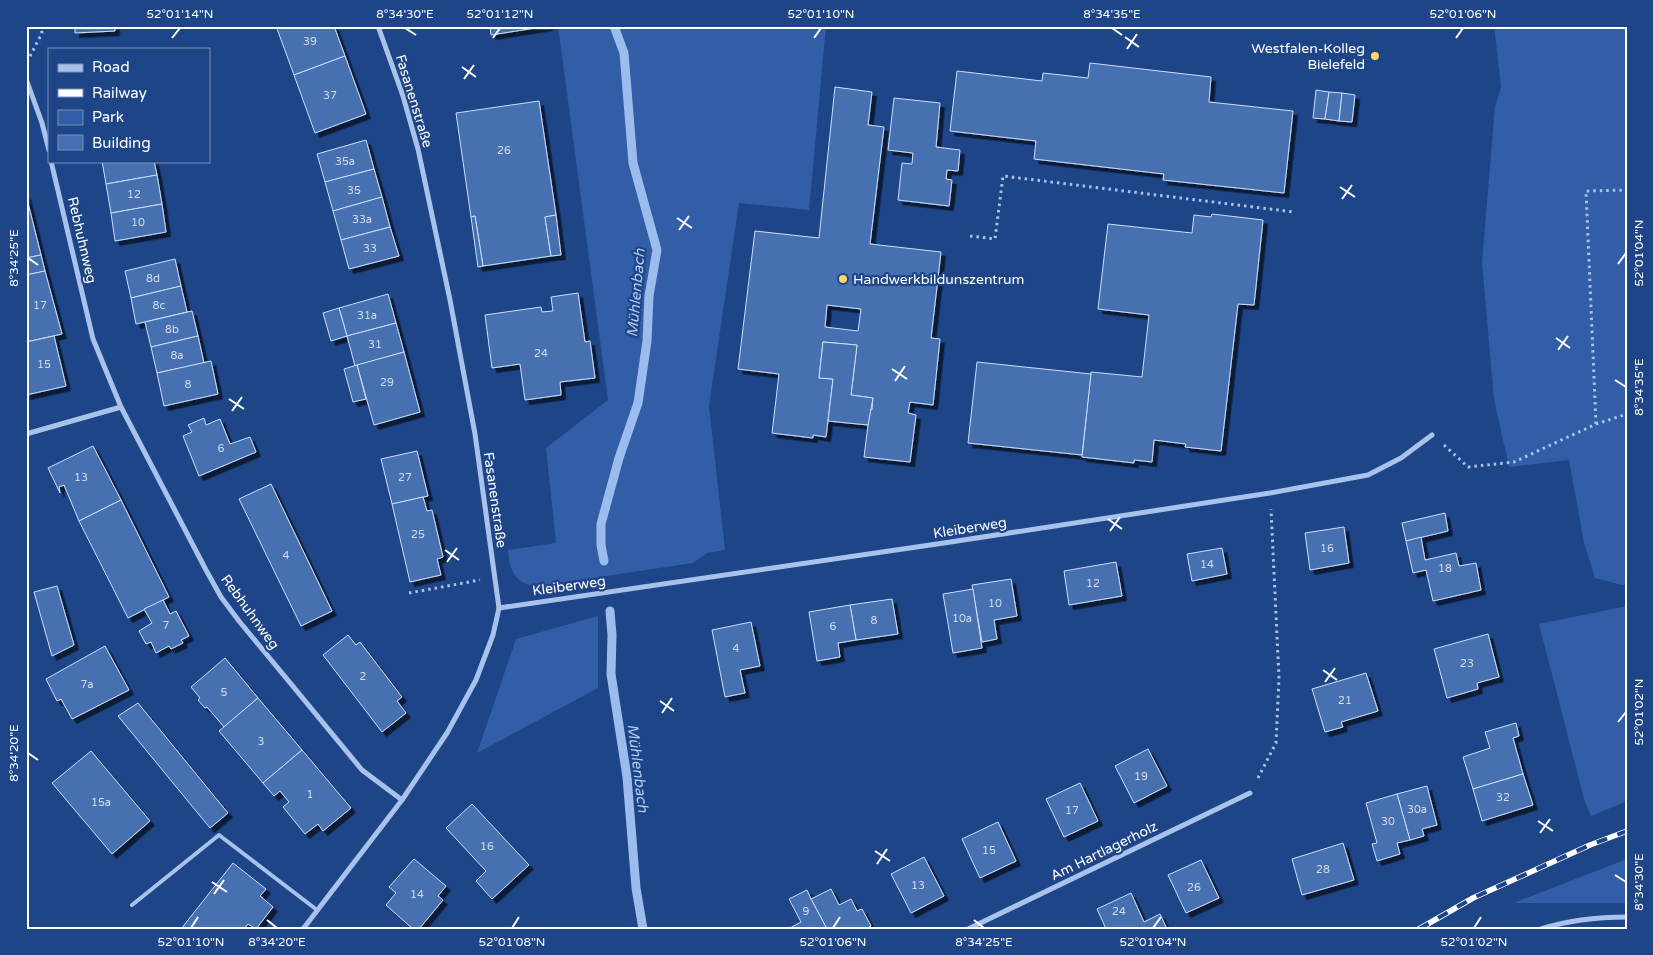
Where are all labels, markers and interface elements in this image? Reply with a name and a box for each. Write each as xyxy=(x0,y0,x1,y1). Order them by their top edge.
text: 52°01'14"N xyxy=(147,7,214,21)
text: 8°34'30"E xyxy=(376,7,434,21)
text: 52°01'12"N xyxy=(467,7,534,21)
text: 52°01'10"N xyxy=(788,7,855,21)
text: 8°34'35"E xyxy=(1083,7,1141,21)
text: 52°01'06"N xyxy=(1430,7,1497,21)
house number: 39 xyxy=(303,35,317,48)
place label: Westfalen-Kolleg Bielefeld xyxy=(1251,40,1365,73)
legend xyxy=(48,48,210,162)
marker: Westfalen-Kolleg Bielefeld xyxy=(1369,50,1381,62)
street label: Fasanenstraße xyxy=(392,52,436,150)
text: Road xyxy=(92,58,130,76)
text: Railway xyxy=(92,84,147,102)
house number: 37 xyxy=(323,89,337,102)
text: Park xyxy=(92,108,124,126)
text: Building xyxy=(92,134,151,152)
house number: 26 xyxy=(497,144,511,157)
house number: 35a xyxy=(335,155,355,168)
house number: 35 xyxy=(347,184,361,197)
house number: 12 xyxy=(127,188,141,201)
street label: Rebhuhnweg xyxy=(64,195,100,285)
house number: 33a xyxy=(352,213,372,226)
house number: 10 xyxy=(131,216,145,229)
text: 52°01'04"N xyxy=(1632,220,1646,287)
text: 8°34'25"E xyxy=(7,229,21,287)
house number: 33 xyxy=(363,242,377,255)
water label: Mühlenbach xyxy=(623,247,649,338)
place label: Handwerkbildunszentrum xyxy=(853,271,1024,288)
house number: 8d xyxy=(146,272,160,285)
marker: Handwerkbildunszentrum xyxy=(837,273,849,285)
house number: 17 xyxy=(33,299,47,312)
house number: 8c xyxy=(153,299,166,312)
house number: 31a xyxy=(357,309,377,322)
house number: 8b xyxy=(165,323,179,336)
house number: 31 xyxy=(368,338,382,351)
house number: 24 xyxy=(534,347,548,360)
house number: 8a xyxy=(170,349,184,362)
house number: 15 xyxy=(37,358,51,371)
text: 8°34'35"E xyxy=(1632,358,1646,416)
house number: 29 xyxy=(380,376,394,389)
house number: 8 xyxy=(185,378,192,391)
house number: 6 xyxy=(218,442,225,455)
street label: Fasanenstraße xyxy=(480,451,510,549)
house number: 13 xyxy=(74,471,88,484)
house number: 27 xyxy=(398,471,412,484)
street label: Kleiberweg xyxy=(932,514,1008,542)
house number: 25 xyxy=(411,528,425,541)
house number: 16 xyxy=(1320,542,1334,555)
house number: 4 xyxy=(283,549,290,562)
house number: 14 xyxy=(1200,558,1214,571)
house number: 18 xyxy=(1438,562,1452,575)
street label: Rebhuhnweg xyxy=(217,571,283,653)
street label: Kleiberweg xyxy=(531,572,607,600)
house number: 12 xyxy=(1086,577,1100,590)
house number: 10 xyxy=(988,597,1002,610)
house number: 10a xyxy=(952,612,972,625)
house number: 8 xyxy=(871,614,878,627)
house number: 7 xyxy=(163,619,170,632)
house number: 6 xyxy=(830,620,837,633)
house number: 4 xyxy=(733,642,740,655)
house number: 23 xyxy=(1460,657,1474,670)
house number: 2 xyxy=(360,670,367,683)
house number: 7a xyxy=(80,678,94,691)
text: 52°01'02"N xyxy=(1632,679,1646,746)
house number: 5 xyxy=(221,686,228,699)
house number: 21 xyxy=(1338,694,1352,707)
water label: Mühlenbach xyxy=(624,723,652,814)
text: 8°34'20"E xyxy=(7,724,21,782)
house number: 3 xyxy=(258,735,265,748)
house number: 19 xyxy=(1134,770,1148,783)
house number: 1 xyxy=(307,788,313,801)
house number: 32 xyxy=(1496,791,1510,804)
house number: 15a xyxy=(91,796,111,809)
house number: 30a xyxy=(1407,803,1427,816)
house number: 17 xyxy=(1065,804,1079,817)
house number: 30 xyxy=(1381,815,1395,828)
street label: Am Hartlagerholz xyxy=(1048,818,1160,884)
house number: 16 xyxy=(480,840,494,853)
house number: 15 xyxy=(982,844,996,857)
text: 8°34'30"E xyxy=(1632,853,1646,911)
house number: 28 xyxy=(1316,863,1330,876)
house number: 13 xyxy=(911,879,925,892)
house number: 26 xyxy=(1187,881,1201,894)
house number: 14 xyxy=(410,888,424,901)
house number: 9 xyxy=(803,905,810,918)
house number: 24 xyxy=(1112,905,1126,918)
text: 52°01'10"N xyxy=(158,935,225,949)
text: 8°34'20"E xyxy=(248,935,306,949)
text: 52°01'08"N xyxy=(479,935,546,949)
text: 52°01'06"N xyxy=(800,935,867,949)
text: 8°34'25"E xyxy=(955,935,1013,949)
text: 52°01'04"N xyxy=(1120,935,1187,949)
text: 52°01'02"N xyxy=(1441,935,1508,949)

